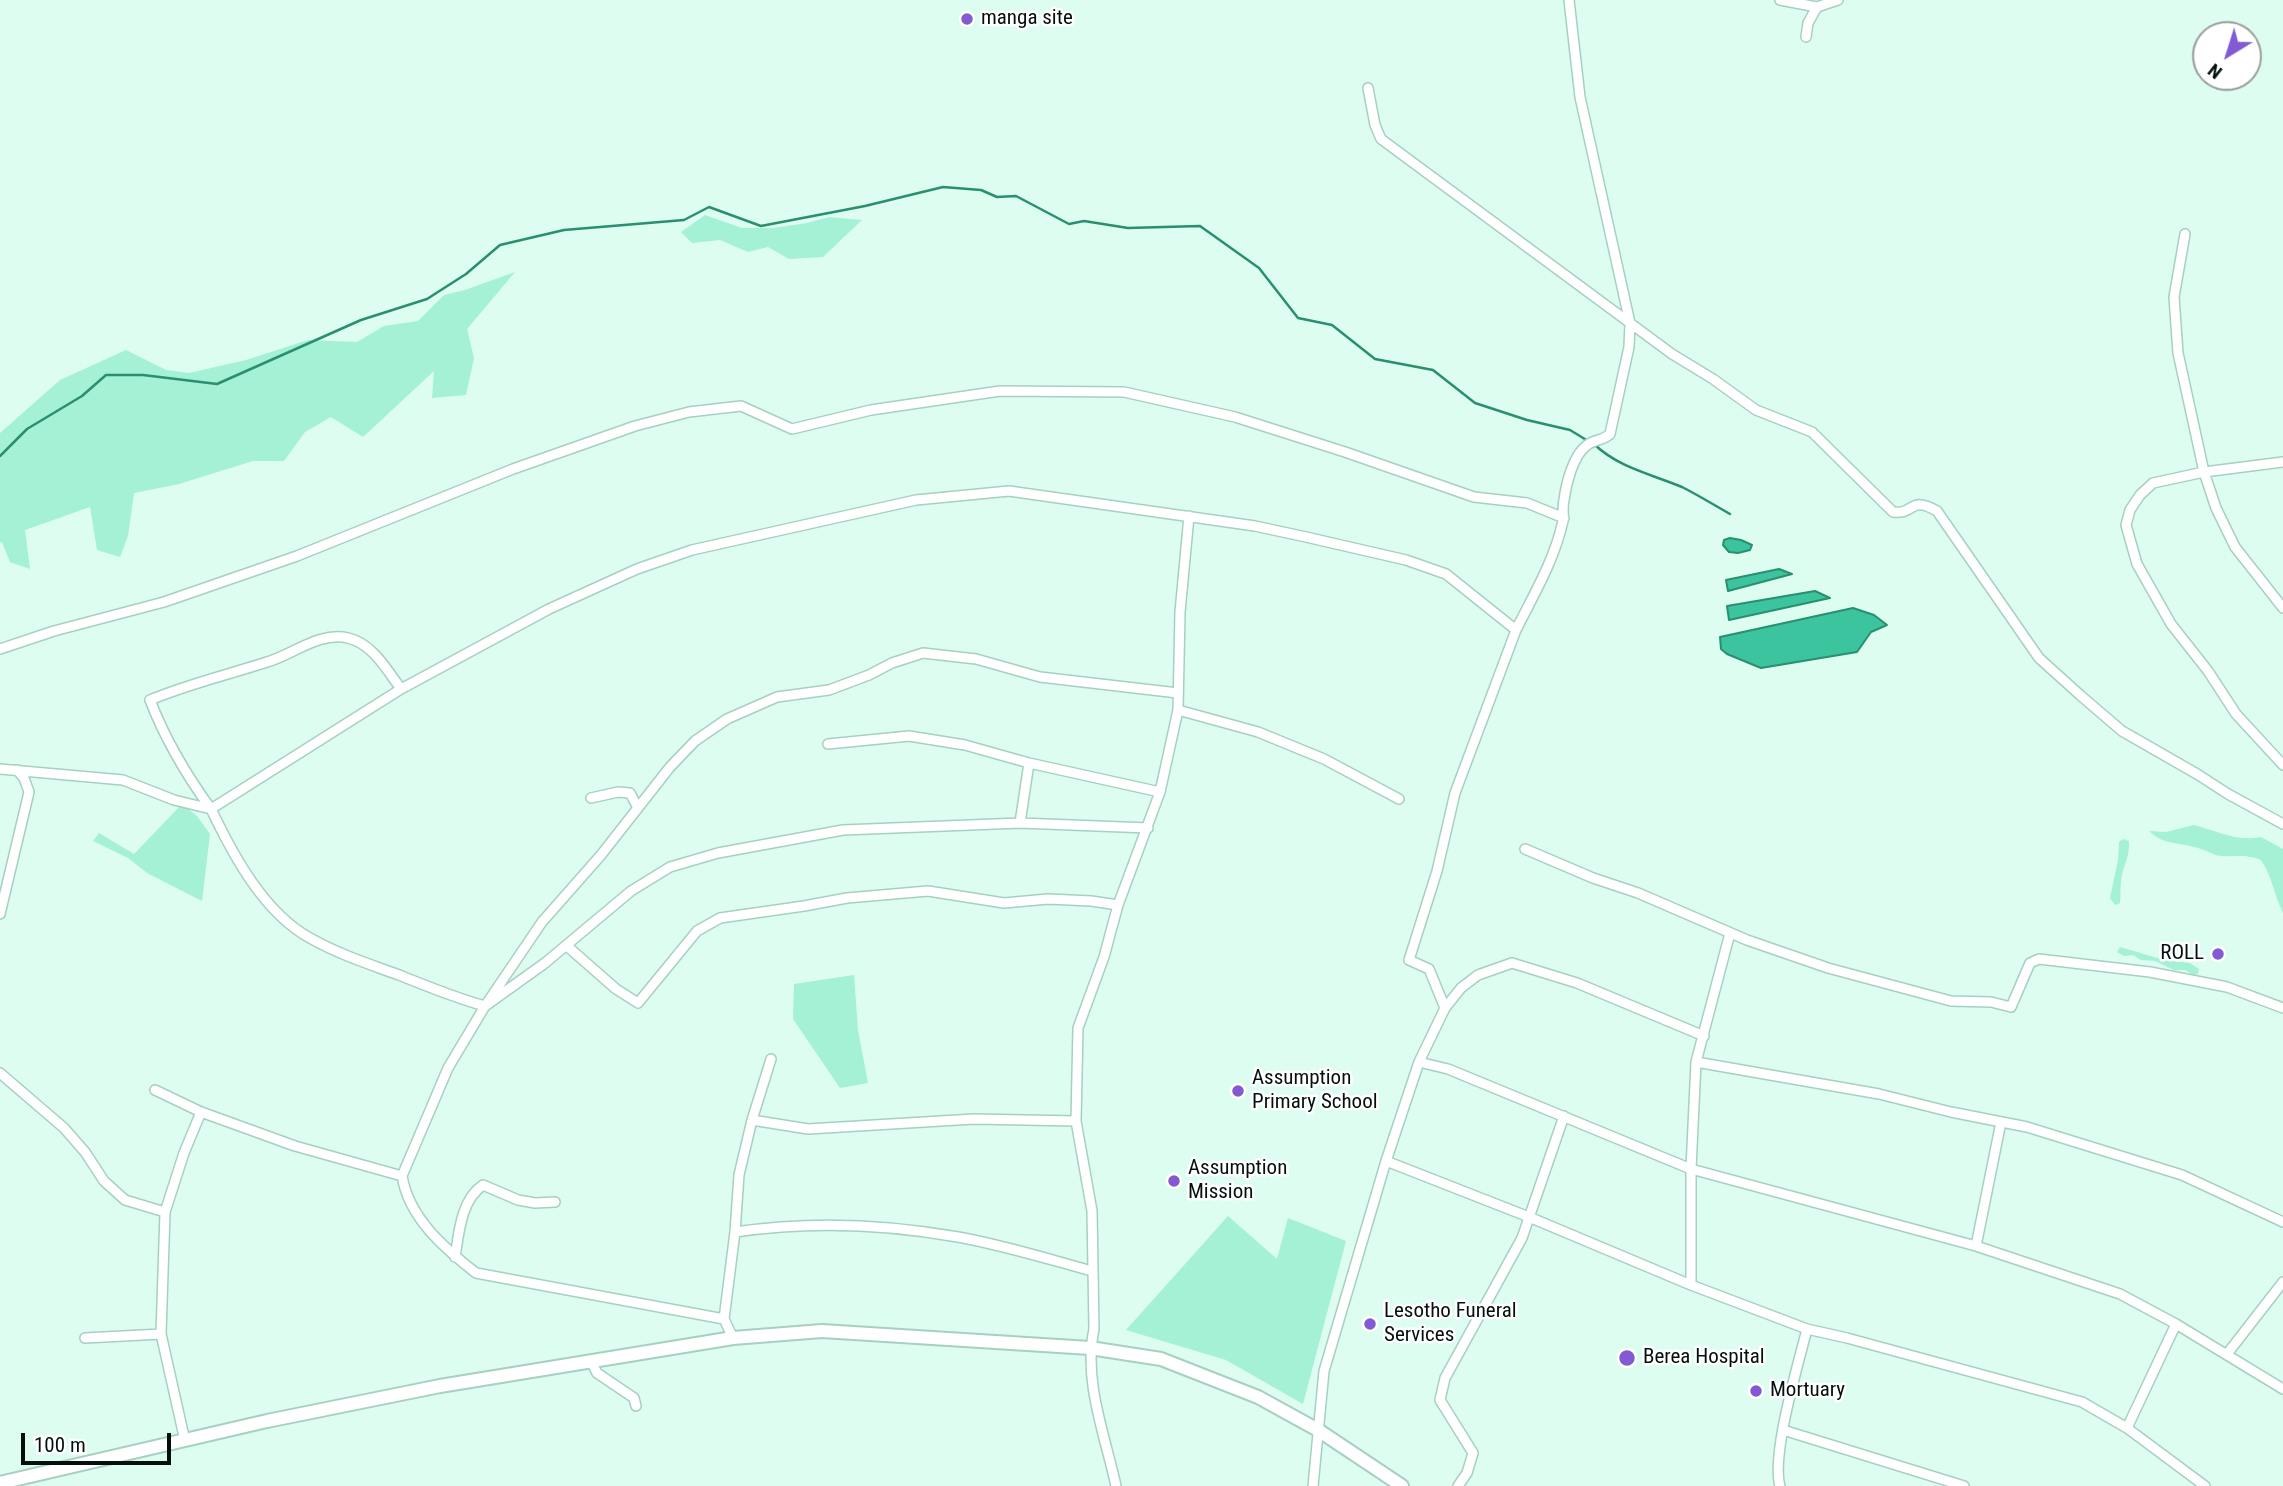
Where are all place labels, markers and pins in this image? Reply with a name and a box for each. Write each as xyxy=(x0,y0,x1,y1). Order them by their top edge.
place label: manga site xyxy=(981,6,1073,32)
marker: manga site xyxy=(959,11,975,27)
place label: ROLL xyxy=(2160,941,2204,967)
marker: ROLL xyxy=(2210,946,2226,962)
place label: Assumption Primary School xyxy=(1252,1066,1378,1116)
marker: Assumption Primary School xyxy=(1230,1083,1246,1099)
place label: Assumption Mission xyxy=(1188,1156,1287,1206)
marker: Assumption Mission xyxy=(1166,1173,1182,1189)
place label: Lesotho Funeral Services xyxy=(1384,1299,1517,1349)
marker: Lesotho Funeral Services xyxy=(1362,1316,1378,1332)
place label: Berea Hospital xyxy=(1643,1345,1765,1371)
marker: Berea Hospital xyxy=(1617,1348,1637,1368)
place label: Mortuary xyxy=(1770,1378,1845,1404)
marker: Mortuary xyxy=(1748,1383,1764,1399)

